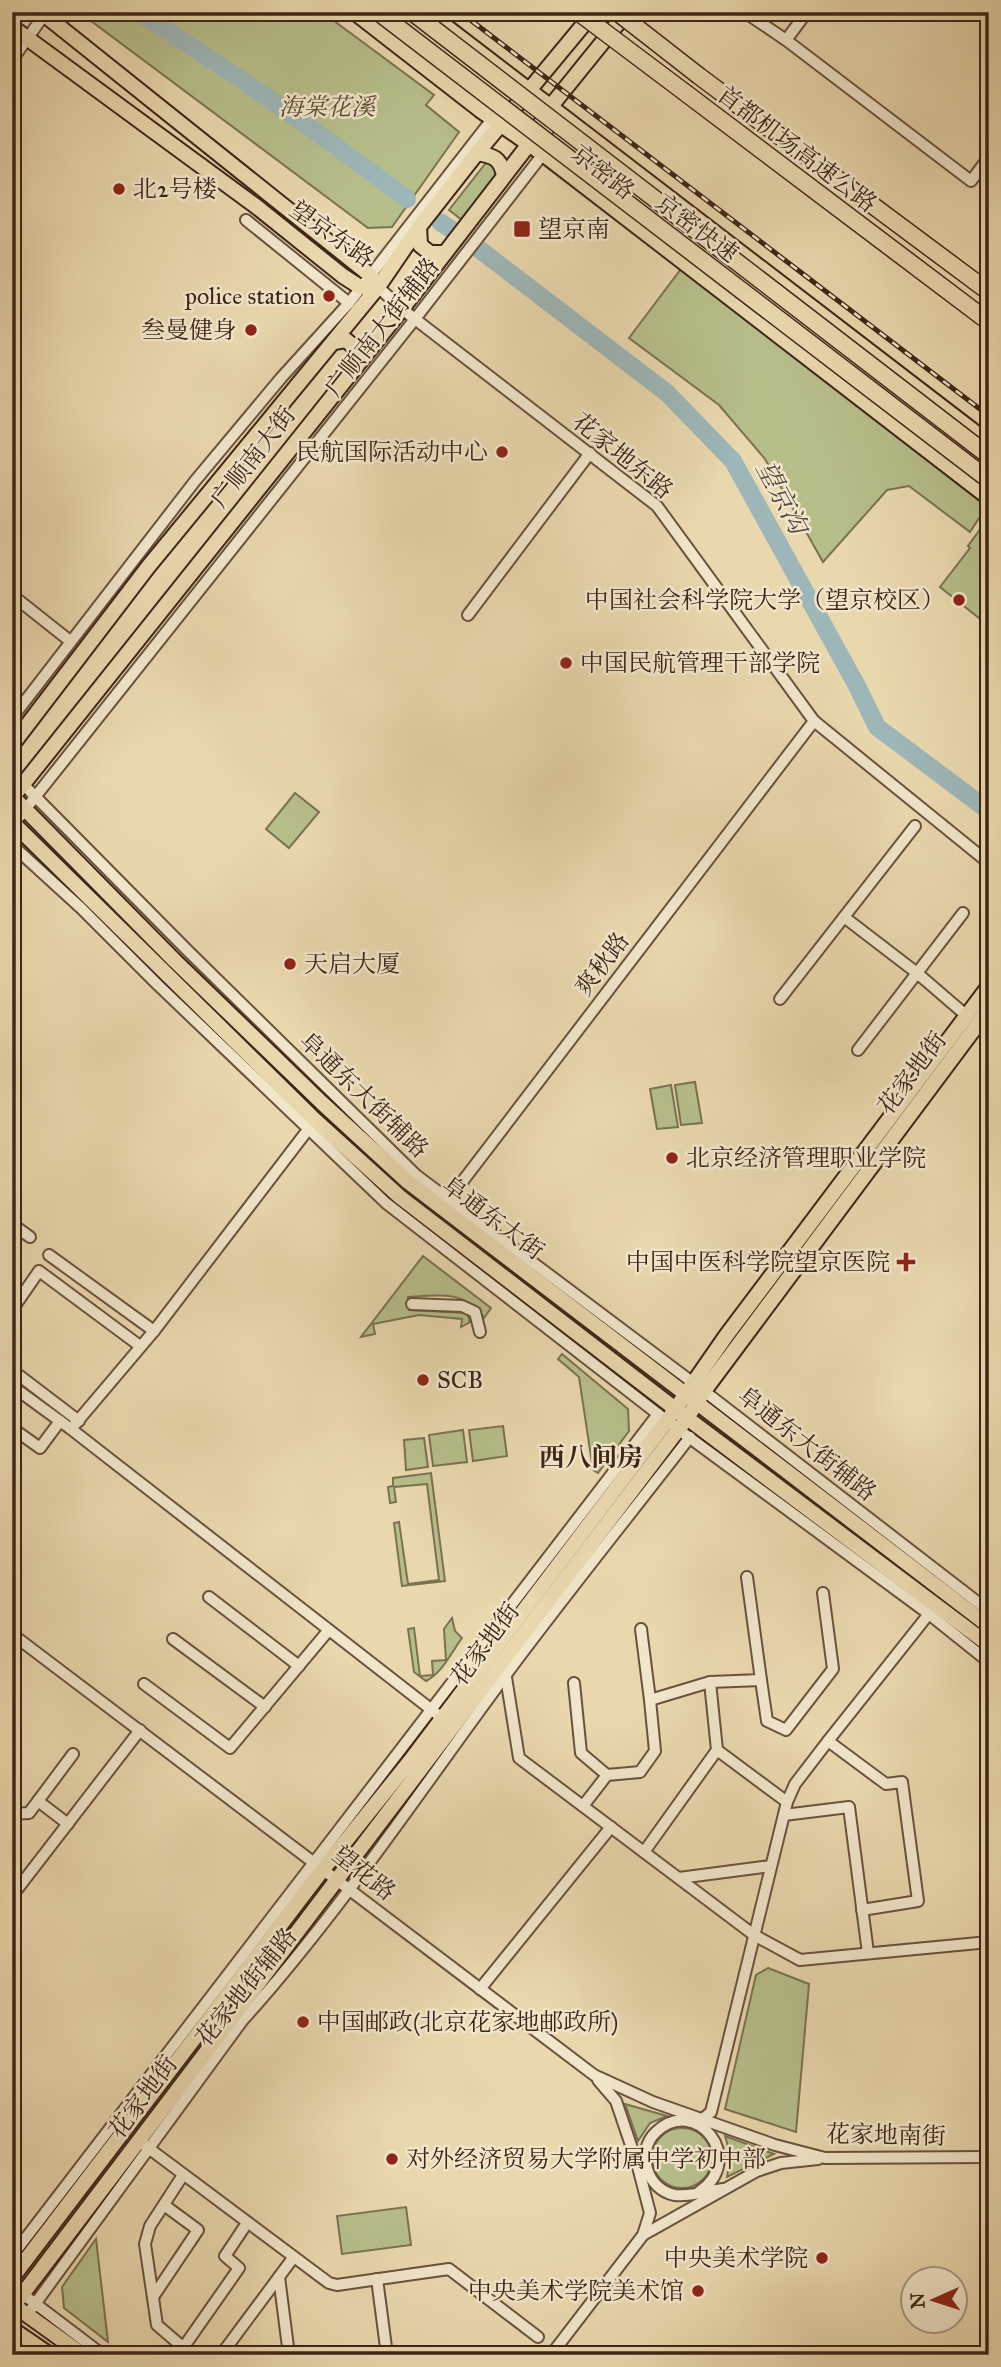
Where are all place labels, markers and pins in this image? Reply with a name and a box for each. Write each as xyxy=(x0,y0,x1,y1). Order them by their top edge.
place label: 北2号楼 xyxy=(133,174,217,204)
marker: 北2号楼 xyxy=(111,181,127,197)
place label: 望京南 xyxy=(538,214,610,244)
marker: 望京南 xyxy=(512,219,532,239)
place label: police station xyxy=(184,281,315,311)
marker: police station xyxy=(321,288,337,304)
place label: 叁曼健身 xyxy=(141,315,237,345)
marker: 叁曼健身 xyxy=(243,322,259,338)
place label: 民航国际活动中心 xyxy=(296,437,488,467)
marker: 民航国际活动中心 xyxy=(494,444,510,460)
place label: 中国社会科学院大学（望京校区） xyxy=(585,585,945,615)
marker: 中国社会科学院大学（望京校区） xyxy=(951,592,967,608)
place label: 中国民航管理干部学院 xyxy=(580,648,820,678)
marker: 中国民航管理干部学院 xyxy=(558,655,574,671)
place label: 天启大厦 xyxy=(304,949,400,979)
marker: 天启大厦 xyxy=(282,956,298,972)
place label: 北京经济管理职业学院 xyxy=(686,1143,926,1173)
marker: 北京经济管理职业学院 xyxy=(664,1150,680,1166)
place label: 中国中医科学院望京医院 xyxy=(626,1247,890,1277)
marker: 中国中医科学院望京医院 xyxy=(896,1252,916,1272)
place label: SCB xyxy=(437,1365,483,1395)
marker: SCB xyxy=(415,1372,431,1388)
place label: 中国邮政(北京花家地邮政所) xyxy=(317,2007,618,2037)
marker: 中国邮政(北京花家地邮政所) xyxy=(295,2014,311,2030)
place label: 对外经济贸易大学附属中学初中部 xyxy=(406,2144,766,2174)
marker: 对外经济贸易大学附属中学初中部 xyxy=(384,2151,400,2167)
place label: 中央美术学院 xyxy=(664,2243,808,2273)
marker: 中央美术学院 xyxy=(814,2250,830,2266)
place label: 中央美术学院美术馆 xyxy=(468,2276,684,2306)
marker: 中央美术学院美术馆 xyxy=(690,2283,706,2299)

